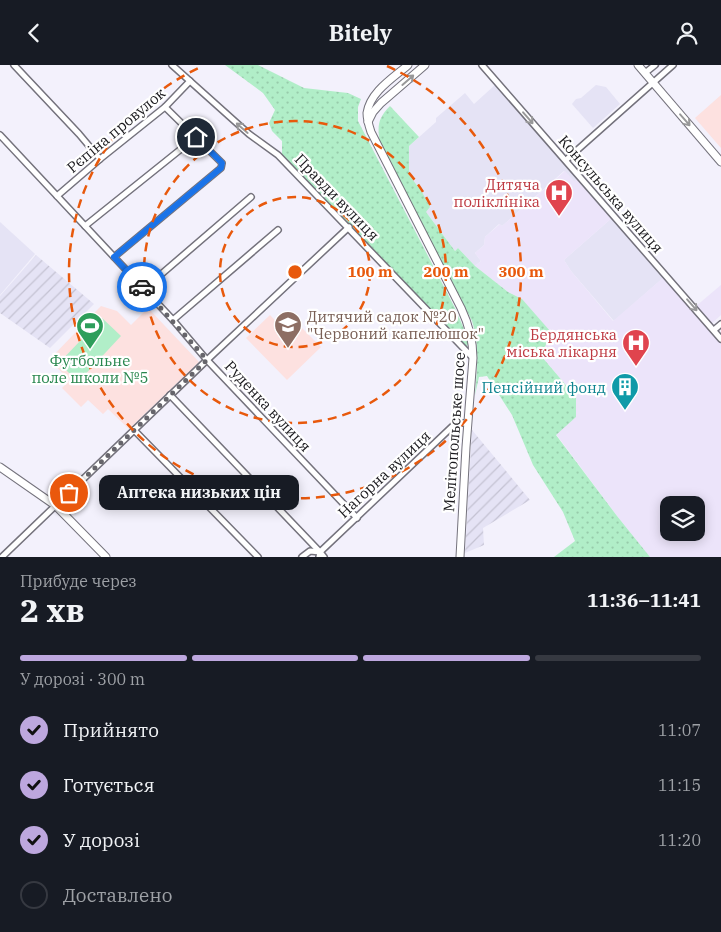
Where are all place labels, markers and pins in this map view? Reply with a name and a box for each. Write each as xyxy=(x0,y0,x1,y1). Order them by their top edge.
pin xyxy=(175,116,217,158)
place label: Дитяча поліклініка xyxy=(454,175,540,211)
hospital icon: Дитяча поліклініка xyxy=(544,178,574,217)
centre of rings xyxy=(286,263,304,281)
place label: Дитячий садок №20 "Червоний капелюшок" xyxy=(307,307,484,343)
school or university icon: Дитячий садок №20 "Червоний капелюшок" xyxy=(273,310,303,349)
sports icon: Футбольне поле школи №5 xyxy=(75,311,105,350)
place label: Бердянська міська лікарня xyxy=(506,325,617,361)
hospital icon: Бердянська міська лікарня xyxy=(621,328,651,367)
place label: Футбольне поле школи №5 xyxy=(31,351,149,387)
building icon: Пенсійний фонд xyxy=(610,372,640,411)
place label: Пенсійний фонд xyxy=(481,378,606,397)
pin xyxy=(48,472,90,514)
callout: Аптека низьких цін xyxy=(99,475,299,511)

